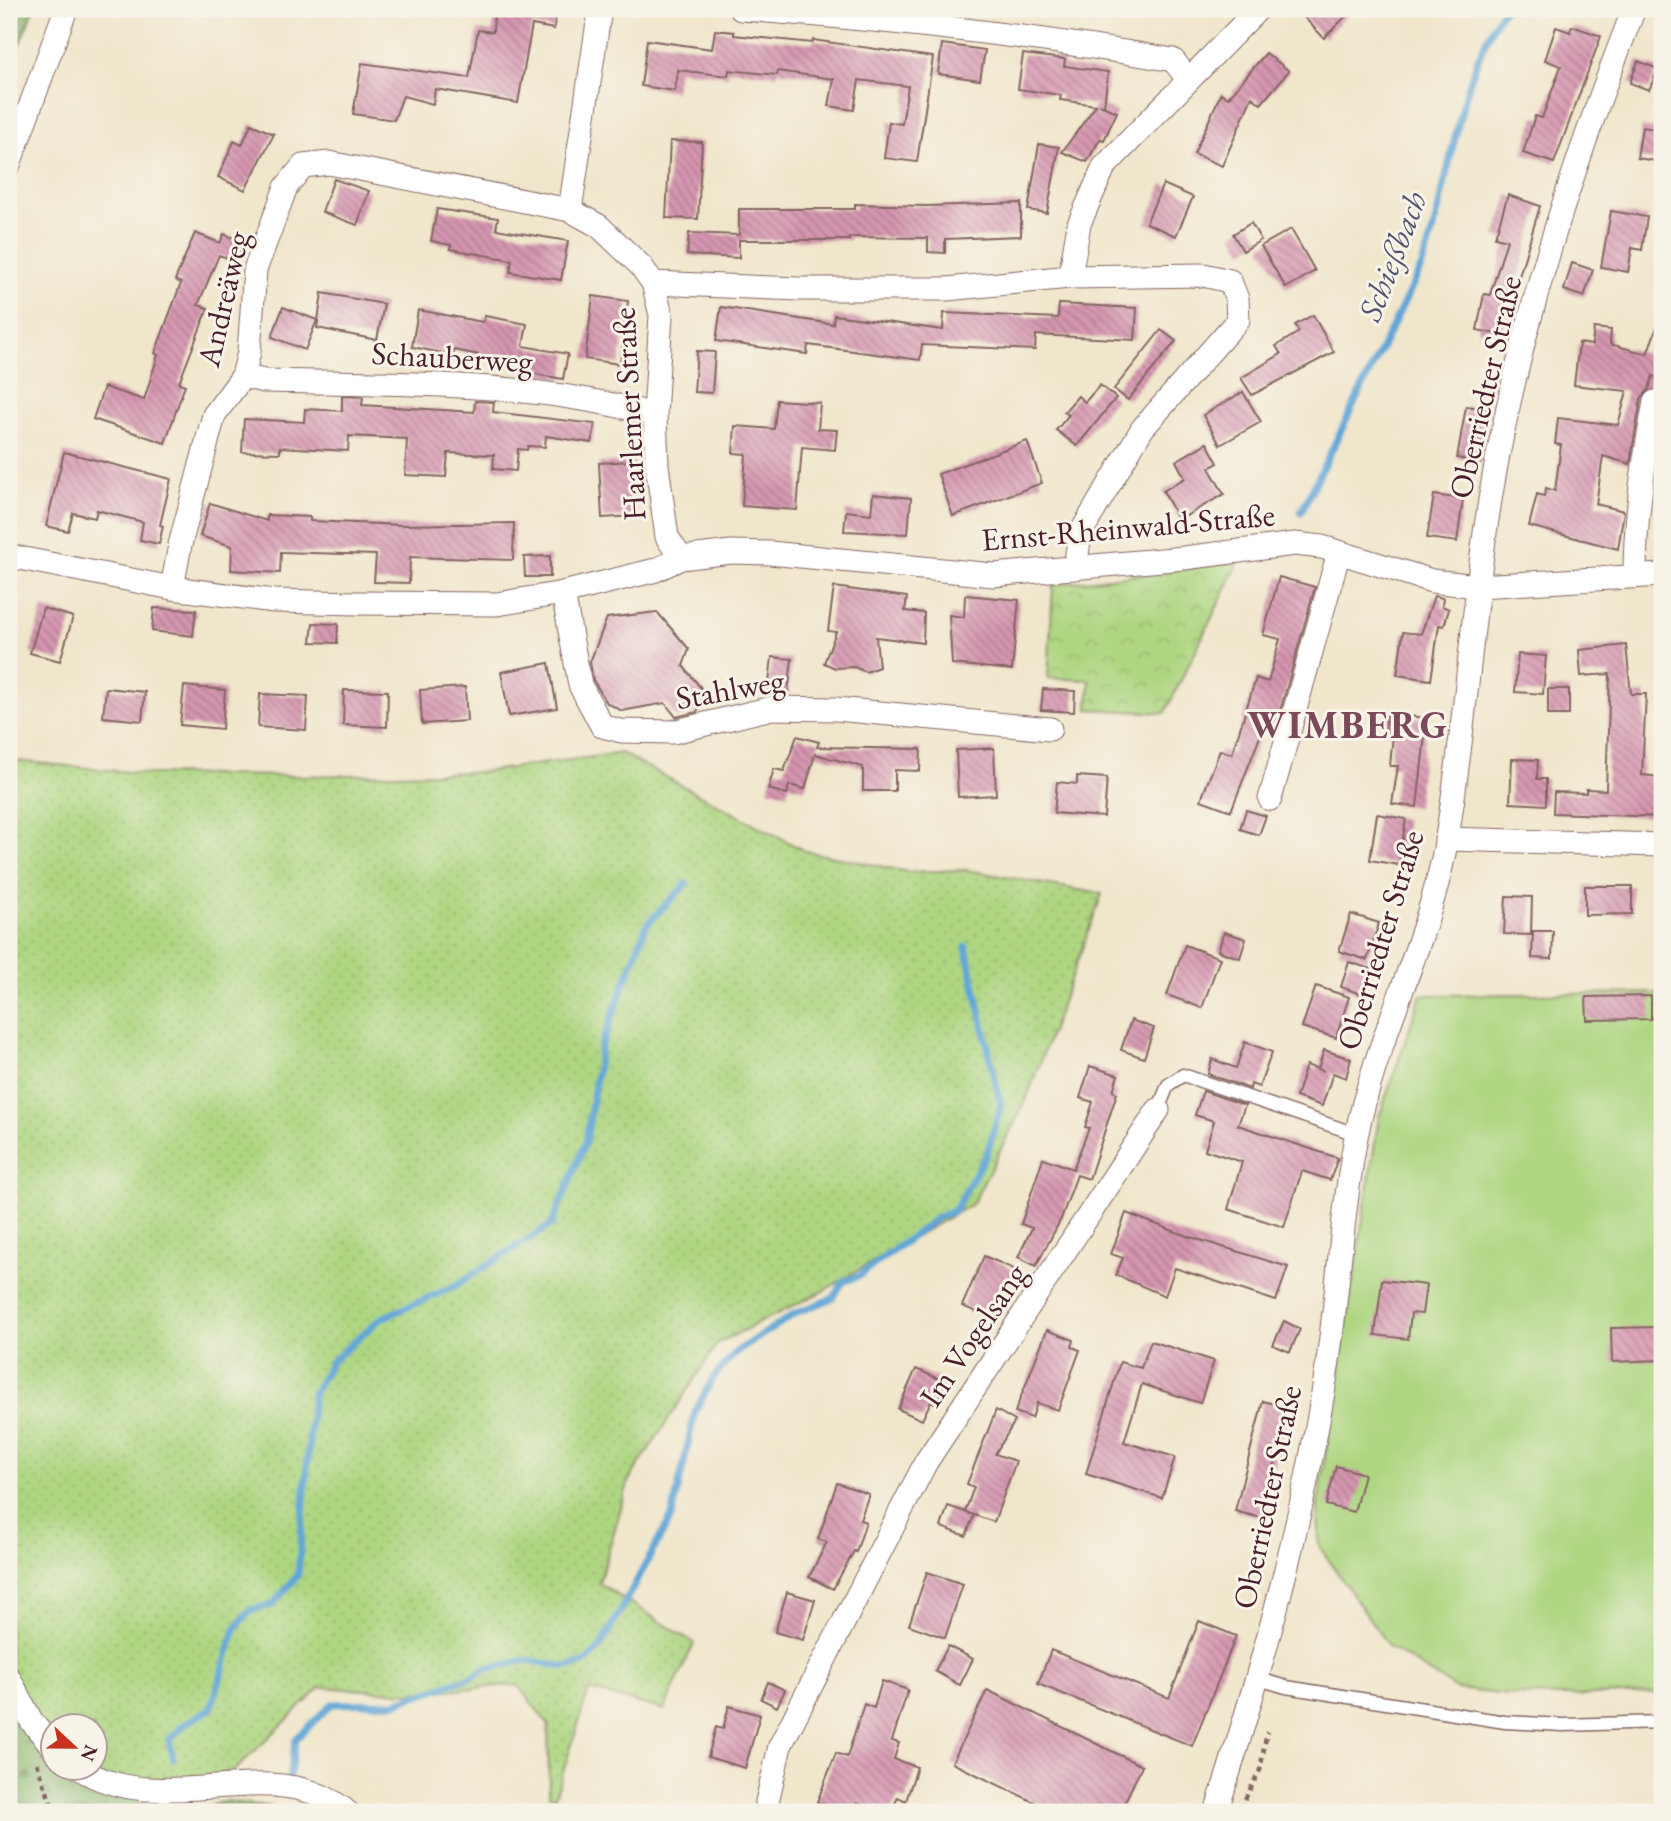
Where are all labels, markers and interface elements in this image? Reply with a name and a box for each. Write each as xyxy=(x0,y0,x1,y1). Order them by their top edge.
water label: Schießbach xyxy=(1347,185,1436,328)
street label: Andreäweg xyxy=(187,226,259,372)
street label: Oberriedter Straße xyxy=(1439,271,1531,503)
street label: Haarlemer Straße xyxy=(602,306,656,522)
street label: Schauberweg xyxy=(370,332,535,382)
street label: Ernst-Rheinwald-Straße xyxy=(980,493,1276,561)
street label: Stahlweg xyxy=(672,659,789,719)
district label: WIMBERG xyxy=(1247,700,1449,749)
street label: Oberriedter Straße xyxy=(1327,825,1433,1055)
street label: Im Vogelsang xyxy=(910,1254,1037,1415)
street label: Oberriedter Straße xyxy=(1223,1381,1311,1613)
north arrow xyxy=(38,1713,108,1783)
text: N xyxy=(75,1741,104,1766)

